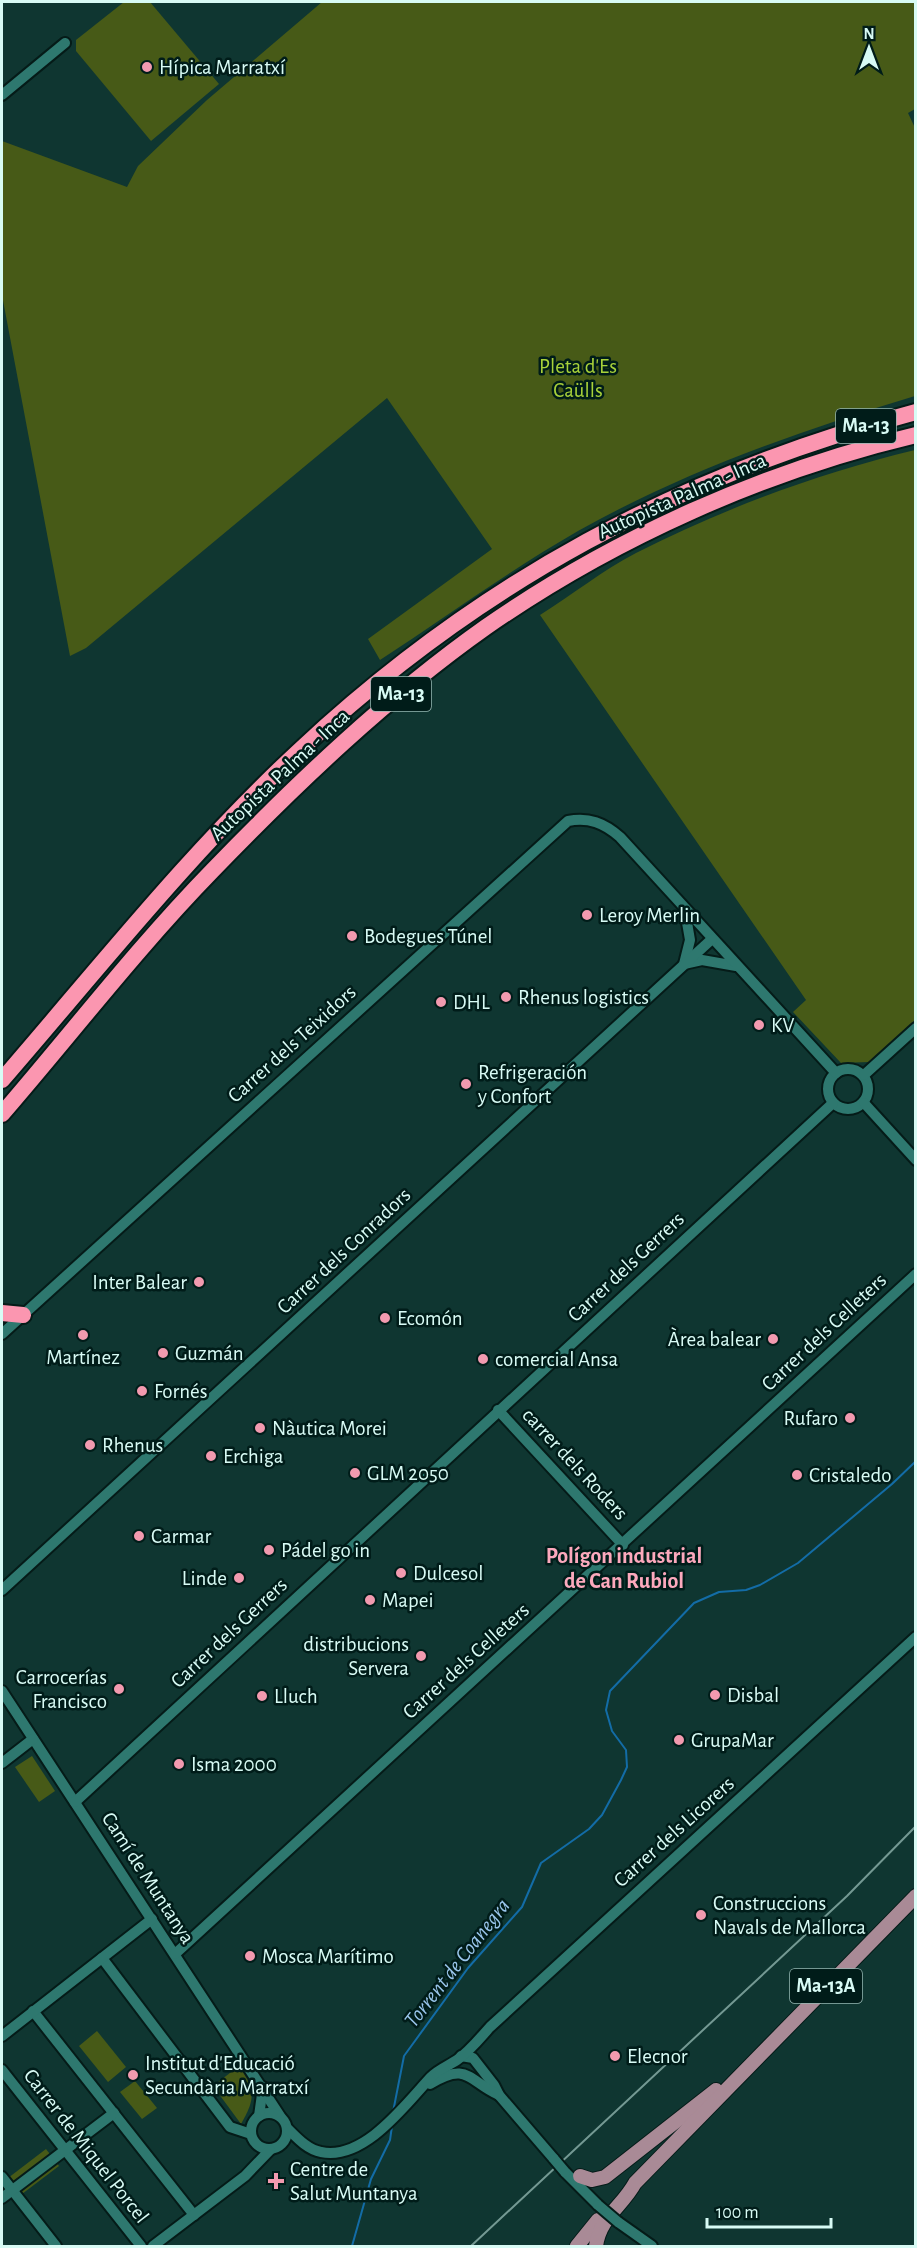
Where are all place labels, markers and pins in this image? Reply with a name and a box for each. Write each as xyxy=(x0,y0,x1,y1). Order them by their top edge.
place label: Hípica Marratxí xyxy=(159,57,286,78)
marker: Hípica Marratxí xyxy=(140,60,154,74)
place label: Leroy Merlin xyxy=(599,905,700,926)
marker: Leroy Merlin xyxy=(580,908,594,922)
place label: Bodegues Túnel xyxy=(364,926,493,947)
marker: Bodegues Túnel xyxy=(345,929,359,943)
place label: Rhenus logistics xyxy=(518,987,649,1008)
marker: Rhenus logistics xyxy=(499,990,513,1004)
place label: DHL xyxy=(453,992,490,1013)
marker: DHL xyxy=(434,995,448,1009)
place label: KV xyxy=(771,1015,794,1036)
marker: KV xyxy=(752,1018,766,1032)
place label: Refrigeración y Confort xyxy=(477,1062,587,1107)
marker: Refrigeración y Confort xyxy=(459,1077,473,1091)
place label: Inter Balear xyxy=(92,1272,187,1293)
marker: Inter Balear xyxy=(192,1275,206,1289)
place label: Ecomón xyxy=(397,1308,463,1329)
marker: Ecomón xyxy=(378,1311,392,1325)
place label: Àrea balear xyxy=(668,1327,761,1350)
marker: Martínez xyxy=(76,1328,90,1342)
marker: Àrea balear xyxy=(766,1332,780,1346)
place label: Guzmán xyxy=(175,1343,244,1364)
marker: Guzmán xyxy=(156,1346,170,1360)
place label: Martínez xyxy=(46,1347,120,1368)
place label: comercial Ansa xyxy=(495,1349,618,1370)
marker: comercial Ansa xyxy=(476,1352,490,1366)
place label: Fornés xyxy=(154,1381,208,1402)
marker: Fornés xyxy=(135,1384,149,1398)
place label: Rufaro xyxy=(784,1408,838,1429)
marker: Rufaro xyxy=(843,1411,857,1425)
place label: Nàutica Morei xyxy=(272,1418,387,1439)
marker: Nàutica Morei xyxy=(253,1421,267,1435)
place label: Rhenus xyxy=(102,1435,163,1456)
marker: Rhenus xyxy=(83,1438,97,1452)
place label: Erchiga xyxy=(223,1446,284,1467)
marker: Erchiga xyxy=(204,1449,218,1463)
place label: GLM 2050 xyxy=(367,1463,449,1484)
place label: Cristaledo xyxy=(809,1465,892,1486)
marker: GLM 2050 xyxy=(348,1466,362,1480)
marker: Cristaledo xyxy=(790,1468,804,1482)
place label: Carmar xyxy=(151,1526,211,1547)
marker: Carmar xyxy=(132,1529,146,1543)
place label: Pádel go in xyxy=(281,1540,370,1561)
marker: Pádel go in xyxy=(262,1543,276,1557)
place label: Dulcesol xyxy=(413,1563,484,1584)
marker: Dulcesol xyxy=(394,1566,408,1580)
place label: Linde xyxy=(182,1568,227,1589)
marker: Linde xyxy=(232,1571,246,1585)
place label: Mapei xyxy=(382,1590,434,1611)
marker: Mapei xyxy=(363,1593,377,1607)
place label: distribucions Servera xyxy=(303,1634,409,1679)
marker: distribucions Servera xyxy=(414,1649,428,1663)
place label: Carrocerías Francisco xyxy=(16,1667,107,1712)
marker: Carrocerías Francisco xyxy=(112,1682,126,1696)
place label: Disbal xyxy=(727,1685,779,1706)
place label: Lluch xyxy=(274,1686,318,1707)
marker: Disbal xyxy=(708,1688,722,1702)
marker: Lluch xyxy=(255,1689,269,1703)
place label: GrupaMar xyxy=(691,1730,774,1751)
marker: GrupaMar xyxy=(672,1733,686,1747)
place label: Isma 2000 xyxy=(191,1754,277,1775)
marker: Isma 2000 xyxy=(172,1757,186,1771)
place label: Construccions Navals de Mallorca xyxy=(713,1893,866,1938)
marker: Construccions Navals de Mallorca xyxy=(694,1908,708,1922)
place label: Mosca Marítimo xyxy=(262,1946,394,1967)
marker: Mosca Marítimo xyxy=(243,1949,257,1963)
place label: Elecnor xyxy=(627,2046,688,2067)
marker: Elecnor xyxy=(608,2049,622,2063)
place label: Institut d'Educació Secundària Marratxí xyxy=(145,2053,310,2098)
marker: Institut d'Educació Secundària Marratxí xyxy=(126,2068,140,2082)
place label: Centre de Salut Muntanya xyxy=(290,2159,418,2204)
marker: Centre de Salut Muntanya xyxy=(267,2172,285,2190)

